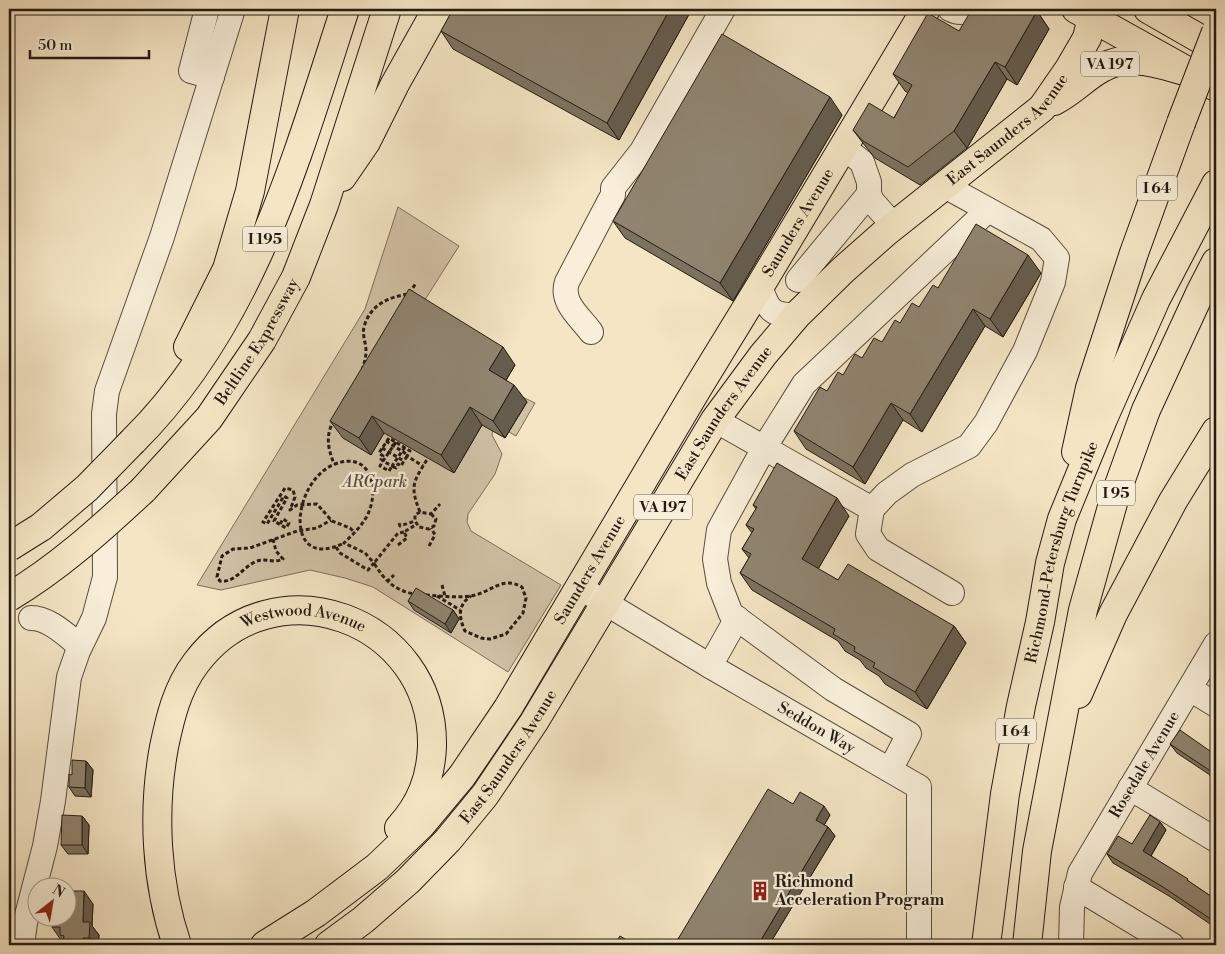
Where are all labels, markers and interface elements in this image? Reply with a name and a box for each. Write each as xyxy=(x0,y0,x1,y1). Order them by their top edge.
scale bar xyxy=(30,28,149,60)
text: 50 m xyxy=(38,36,72,55)
road number: VA 197 xyxy=(1081,52,1139,76)
street label: East Saunders Avenue xyxy=(943,70,1073,190)
street label: Saunders Avenue xyxy=(758,165,838,280)
road number: I 64 xyxy=(1137,176,1177,200)
road number: I 195 xyxy=(242,226,288,252)
street label: Beltline Expressway xyxy=(210,275,304,410)
street label: East Saunders Avenue xyxy=(671,342,777,484)
street label: Richmond-Petersburg Turnpike xyxy=(1021,438,1103,665)
park label: ARCpark xyxy=(341,472,407,492)
road number: I 95 xyxy=(1097,480,1135,506)
road number: VA 197 xyxy=(634,494,692,520)
street label: Saunders Avenue xyxy=(550,512,630,628)
street label: Westwood Avenue xyxy=(237,600,370,637)
street label: East Saunders Avenue xyxy=(455,686,561,828)
street label: Seddon Way xyxy=(774,697,859,758)
street label: Rosedale Avenue xyxy=(1105,707,1184,822)
road number: I 64 xyxy=(996,718,1036,744)
place label: Richmond Acceleration Program xyxy=(774,872,945,910)
north arrow xyxy=(28,876,78,926)
building icon: Richmond Acceleration Program xyxy=(749,880,771,902)
text: N xyxy=(49,881,68,902)

